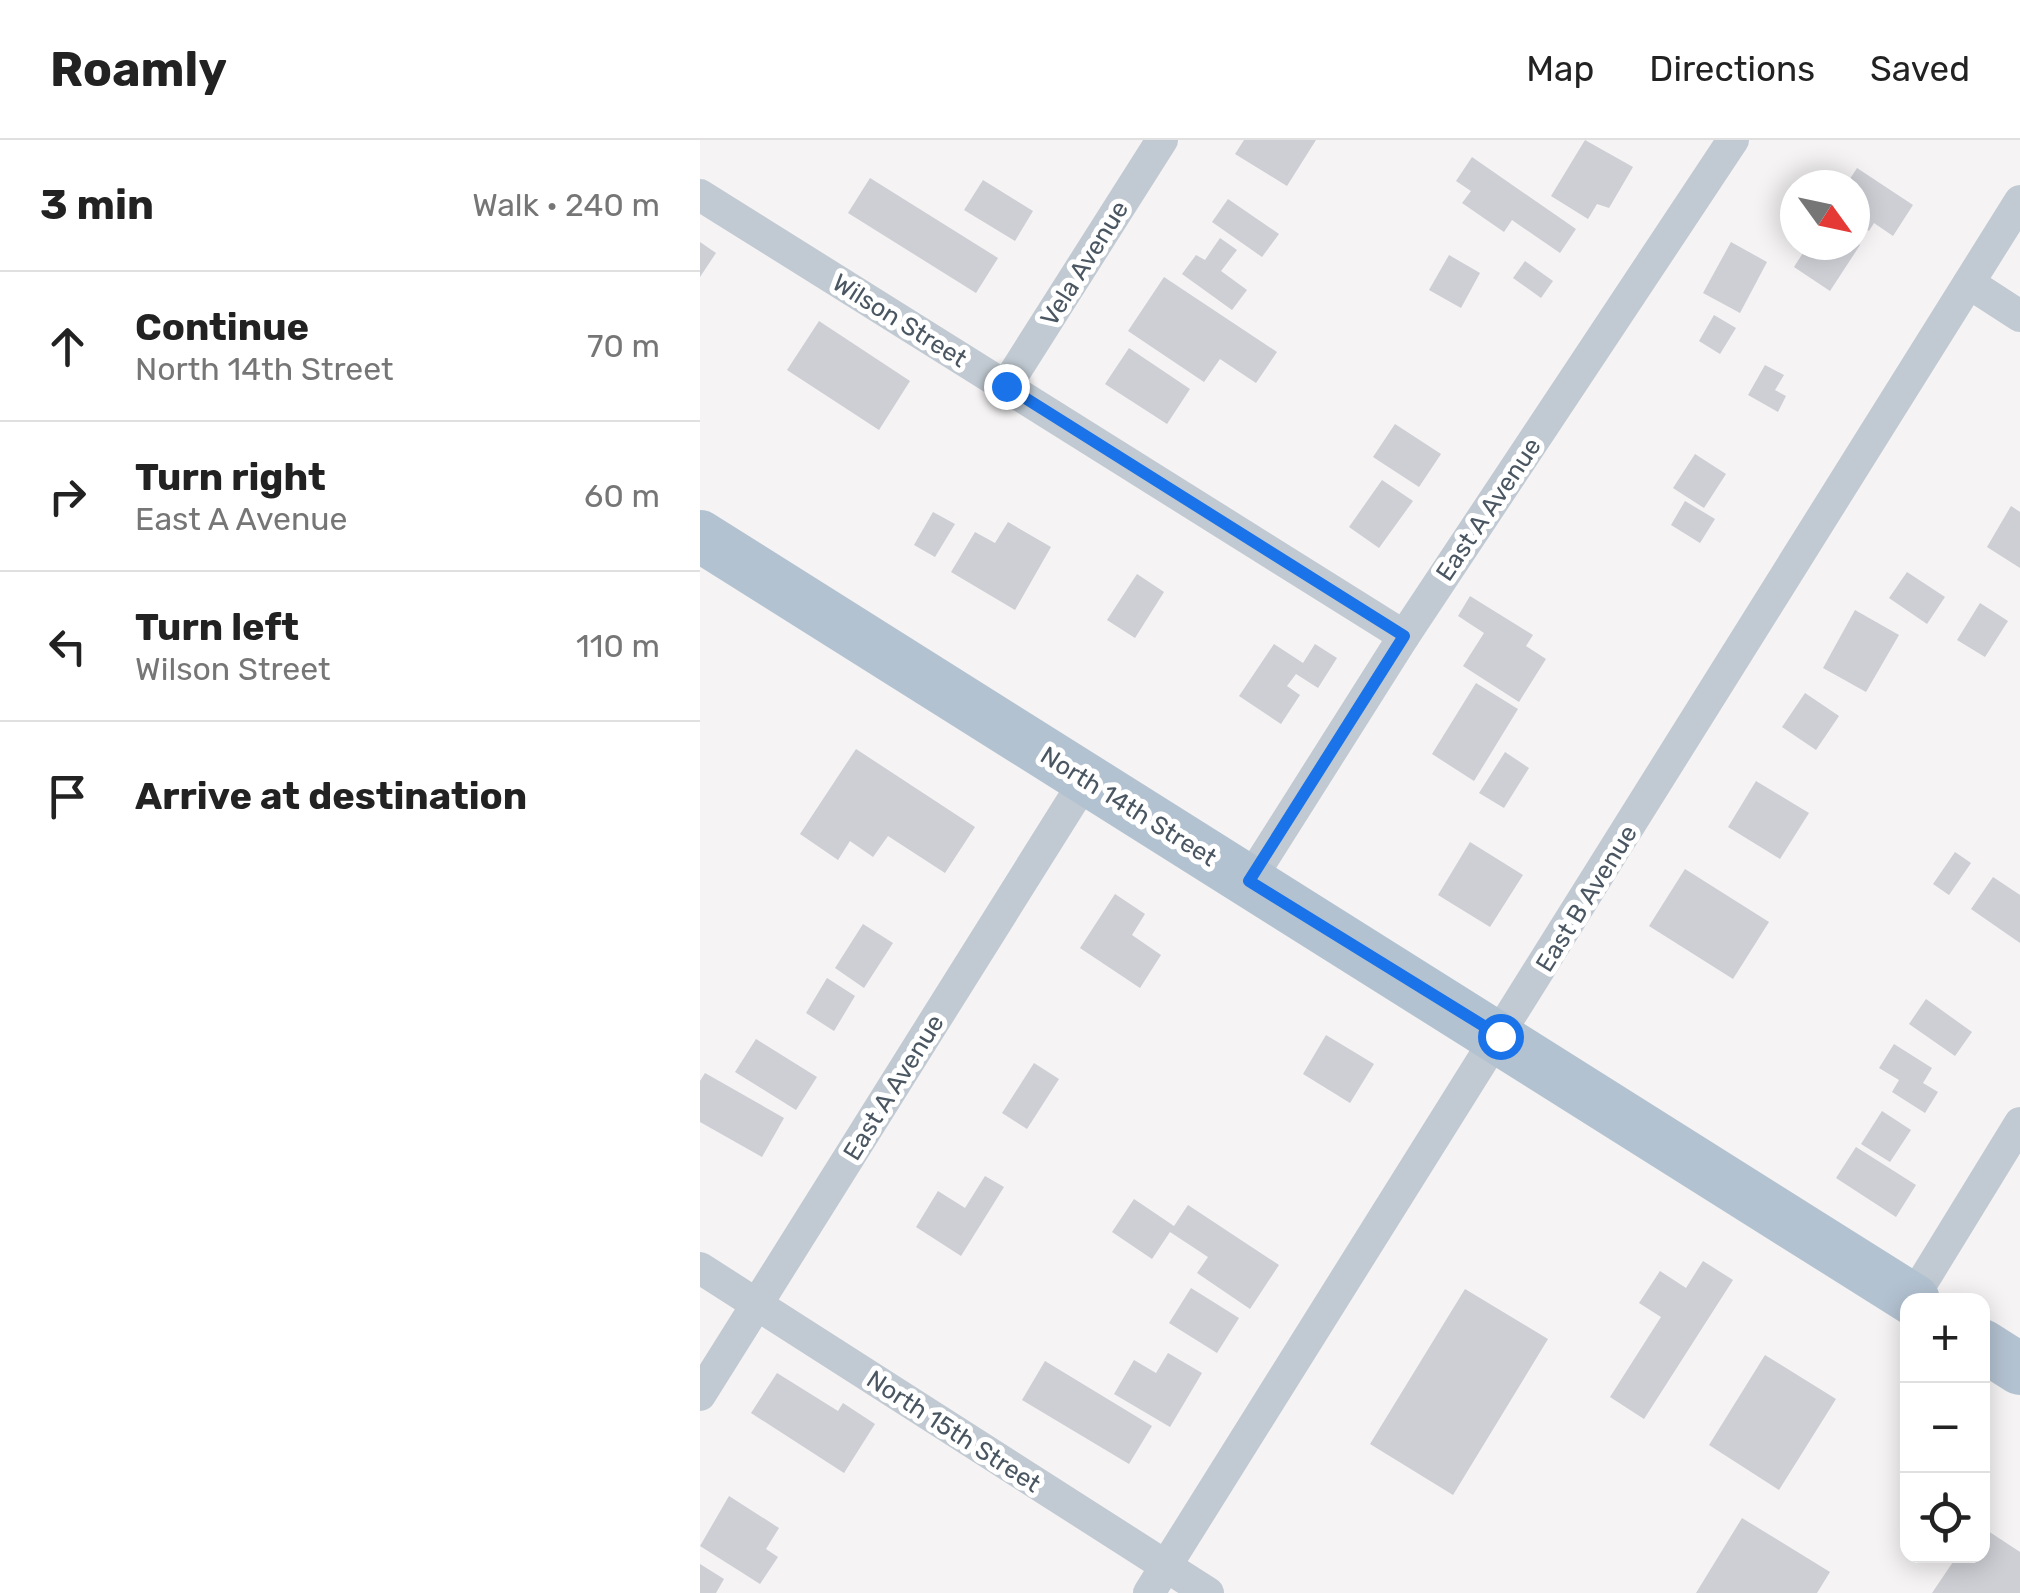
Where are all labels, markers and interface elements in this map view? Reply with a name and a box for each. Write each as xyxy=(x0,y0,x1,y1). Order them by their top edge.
text: Roamly xyxy=(50,41,227,98)
text: Map xyxy=(1526,48,1594,90)
text: Directions xyxy=(1649,48,1815,90)
text: Saved xyxy=(1870,48,1970,90)
north arrow xyxy=(1780,170,1870,260)
text: 3 min xyxy=(40,180,154,230)
text: Walk · 240 m xyxy=(472,186,660,224)
street label: Vela Avenue xyxy=(1035,195,1134,331)
street label: Wilson Street xyxy=(827,268,972,373)
text: Continue xyxy=(135,304,309,350)
icon: ahead xyxy=(40,319,95,374)
text: 70 m xyxy=(587,327,660,365)
text: North 14th Street xyxy=(135,350,394,388)
route end xyxy=(984,364,1030,410)
street label: East A Avenue xyxy=(1430,432,1547,586)
text: Turn right xyxy=(135,454,326,500)
icon: right xyxy=(40,469,95,524)
text: 60 m xyxy=(584,477,660,515)
text: East A Avenue xyxy=(135,500,348,538)
text: Turn left xyxy=(135,604,299,650)
icon: left xyxy=(40,619,95,674)
text: 110 m xyxy=(576,627,660,665)
text: Wilson Street xyxy=(135,650,331,688)
street label: North 14th Street xyxy=(1035,741,1222,872)
icon: arrive xyxy=(40,769,95,824)
text: Arrive at destination xyxy=(135,773,527,819)
street label: East B Avenue xyxy=(1530,820,1643,977)
street label: East A Avenue xyxy=(837,1009,950,1165)
route start xyxy=(1478,1014,1524,1060)
map controls xyxy=(1900,1293,1990,1563)
button: + xyxy=(1900,1293,1990,1383)
street label: North 15th Street xyxy=(861,1364,1046,1499)
button: − xyxy=(1900,1383,1990,1473)
button: locate xyxy=(1900,1473,1990,1563)

